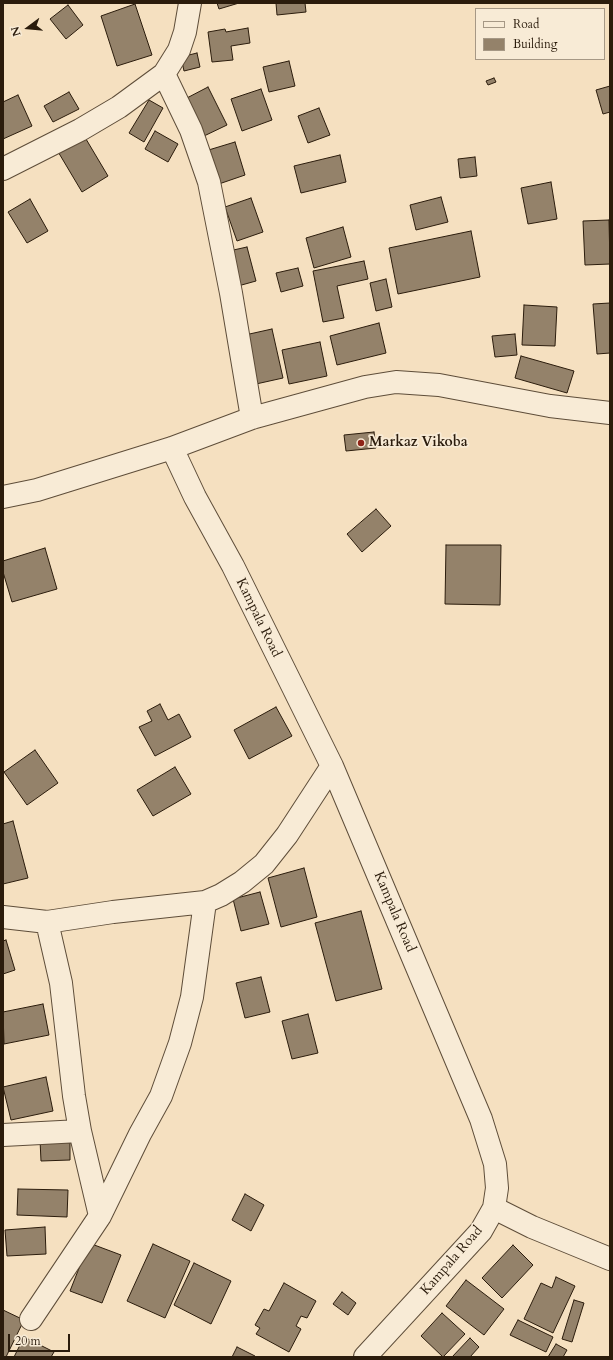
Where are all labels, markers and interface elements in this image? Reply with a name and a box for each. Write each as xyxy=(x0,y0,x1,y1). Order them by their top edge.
north arrow xyxy=(8,8,48,48)
legend xyxy=(475,8,605,60)
text: Road xyxy=(513,16,539,32)
text: N xyxy=(7,25,25,38)
text: Building xyxy=(513,36,557,52)
place label: Markaz Vikoba xyxy=(369,435,468,451)
marker: Markaz Vikoba xyxy=(356,438,366,448)
street label: Kampala Road xyxy=(232,576,284,660)
street label: Kampala Road xyxy=(369,869,419,955)
street label: Kampala Road xyxy=(417,1223,487,1299)
scale bar xyxy=(10,1326,72,1352)
text: 20 m xyxy=(15,1333,41,1349)

